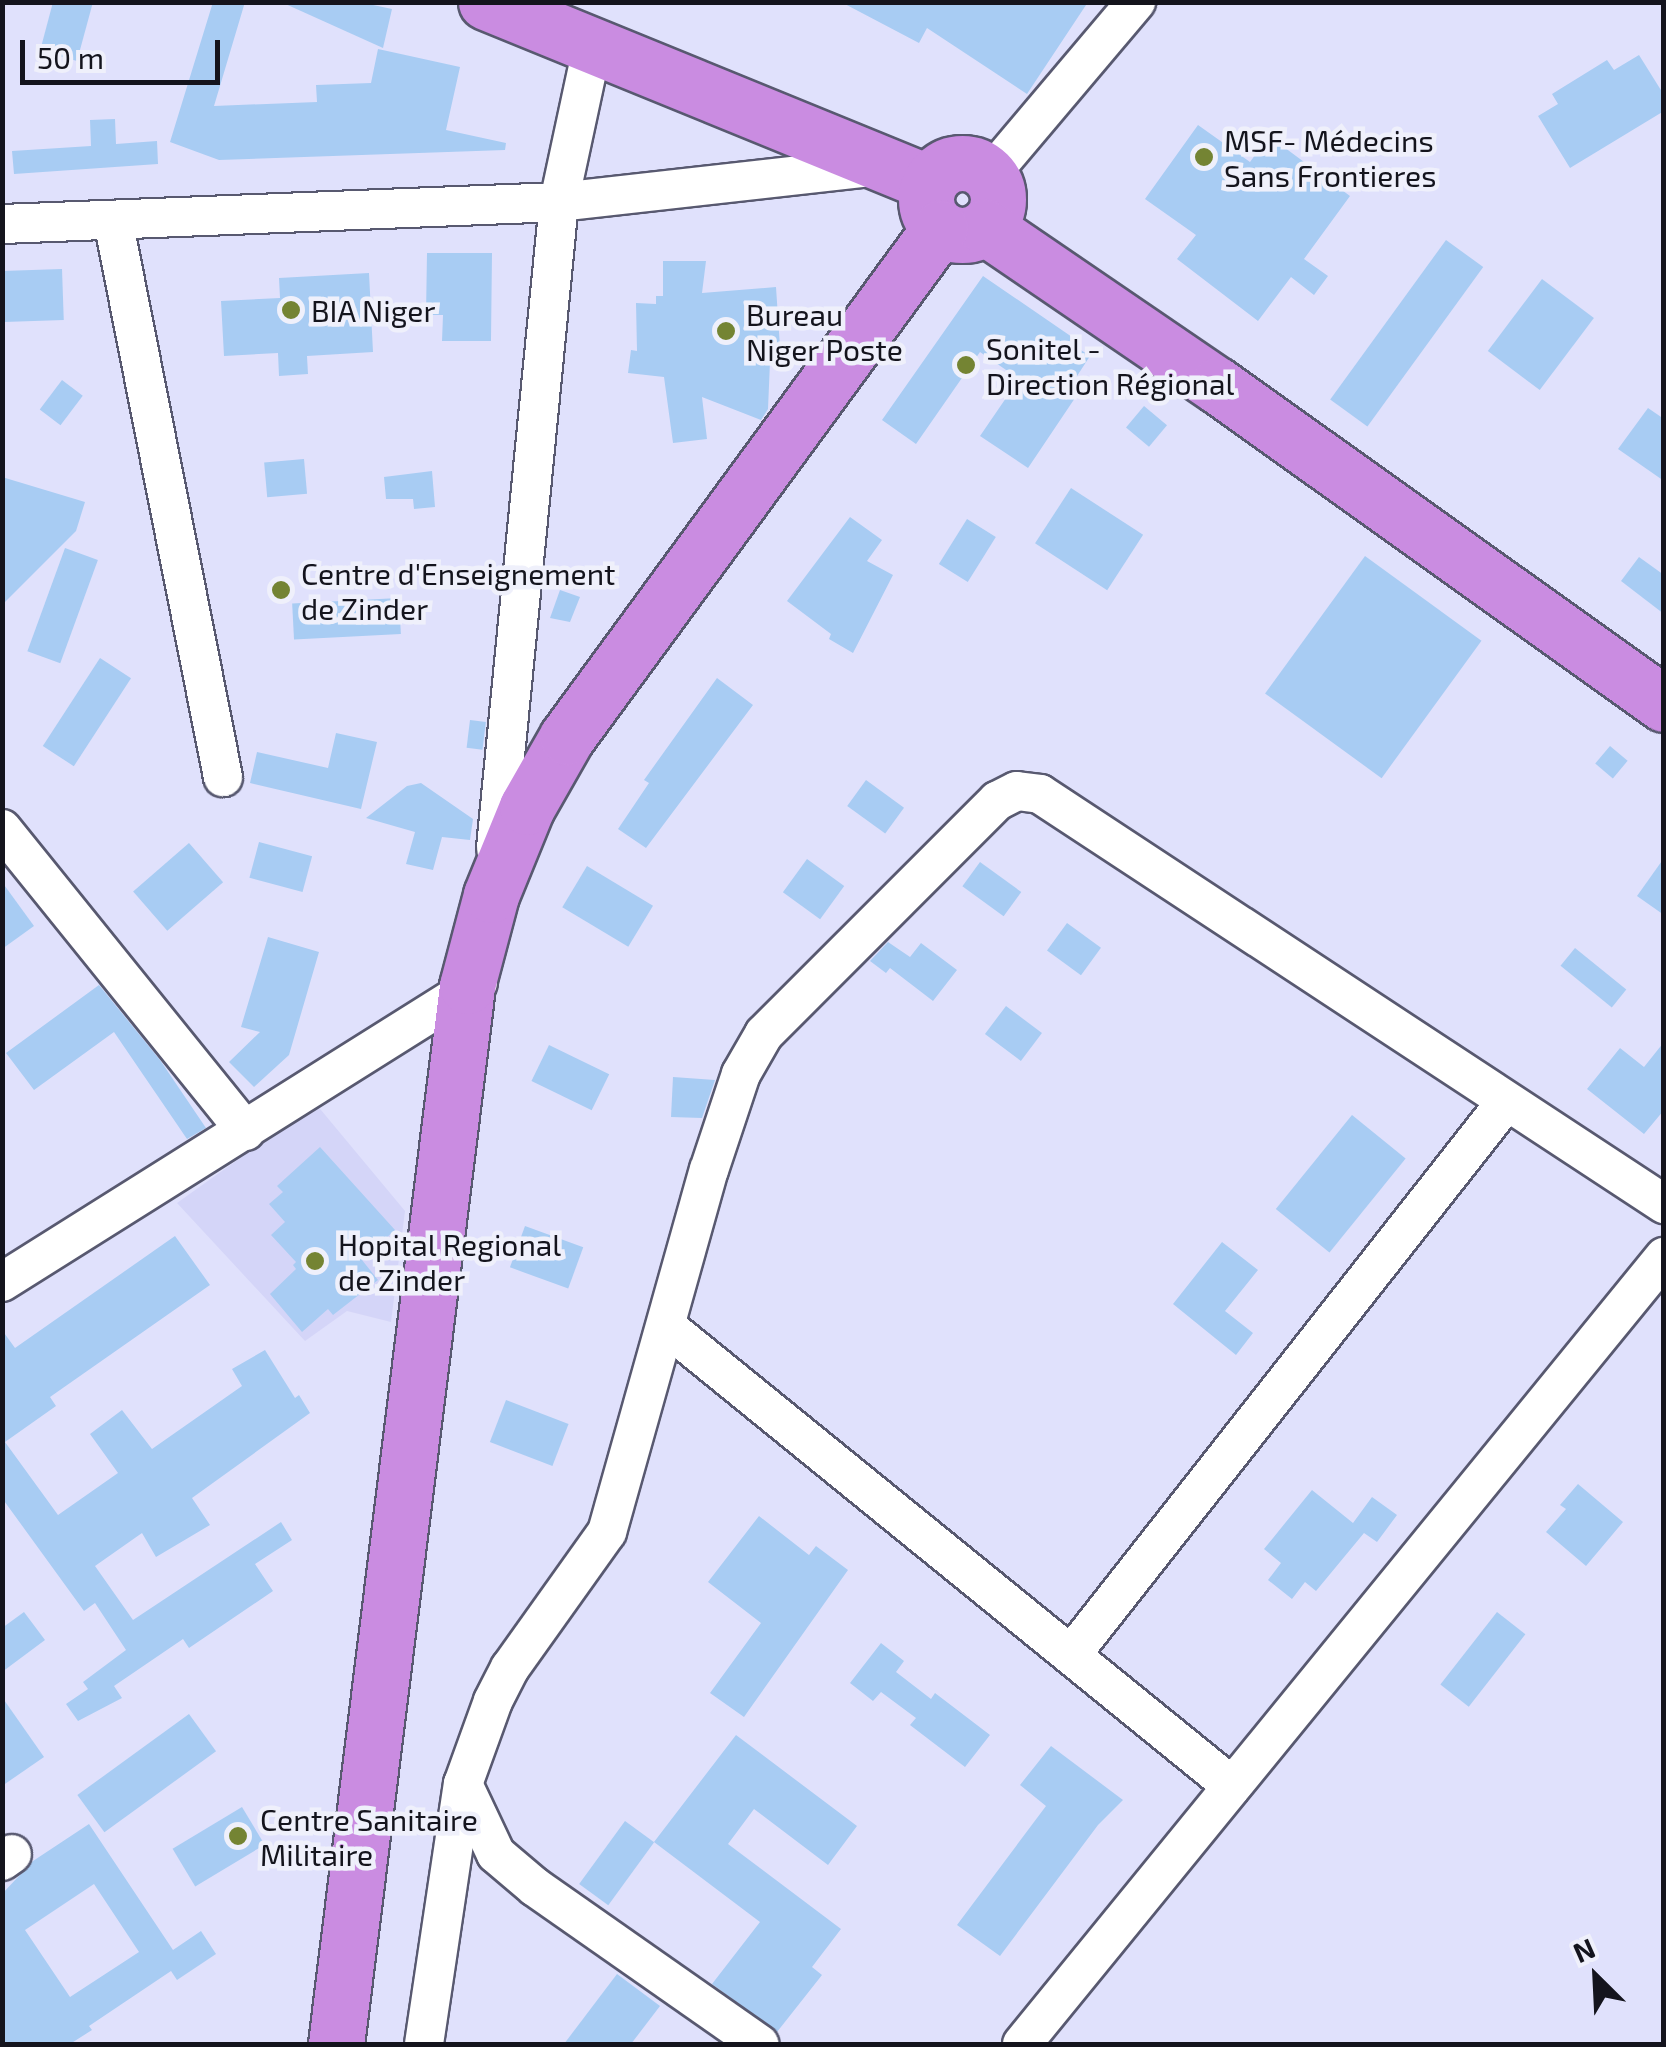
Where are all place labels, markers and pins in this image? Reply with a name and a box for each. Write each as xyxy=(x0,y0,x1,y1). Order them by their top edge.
place label: MSF- Médecins Sans Frontieres xyxy=(1224,122,1436,192)
marker: MSF- Médecins Sans Frontieres xyxy=(1193,146,1215,168)
place label: BIA Niger xyxy=(311,292,436,328)
place label: Bureau Niger Poste xyxy=(746,296,903,366)
marker: BIA Niger xyxy=(280,299,302,321)
marker: Bureau Niger Poste xyxy=(715,320,737,342)
place label: Sonitel - Direction Régional xyxy=(986,330,1234,400)
marker: Sonitel - Direction Régional xyxy=(955,354,977,376)
place label: Centre d'Enseignement de Zinder xyxy=(301,555,616,626)
marker: Centre d'Enseignement de Zinder xyxy=(270,579,292,601)
place label: Hopital Regional de Zinder xyxy=(338,1226,562,1296)
marker: Hopital Regional de Zinder xyxy=(302,1248,328,1274)
place label: Centre Sanitaire Militaire xyxy=(260,1801,478,1872)
marker: Centre Sanitaire Militaire xyxy=(225,1823,251,1849)

